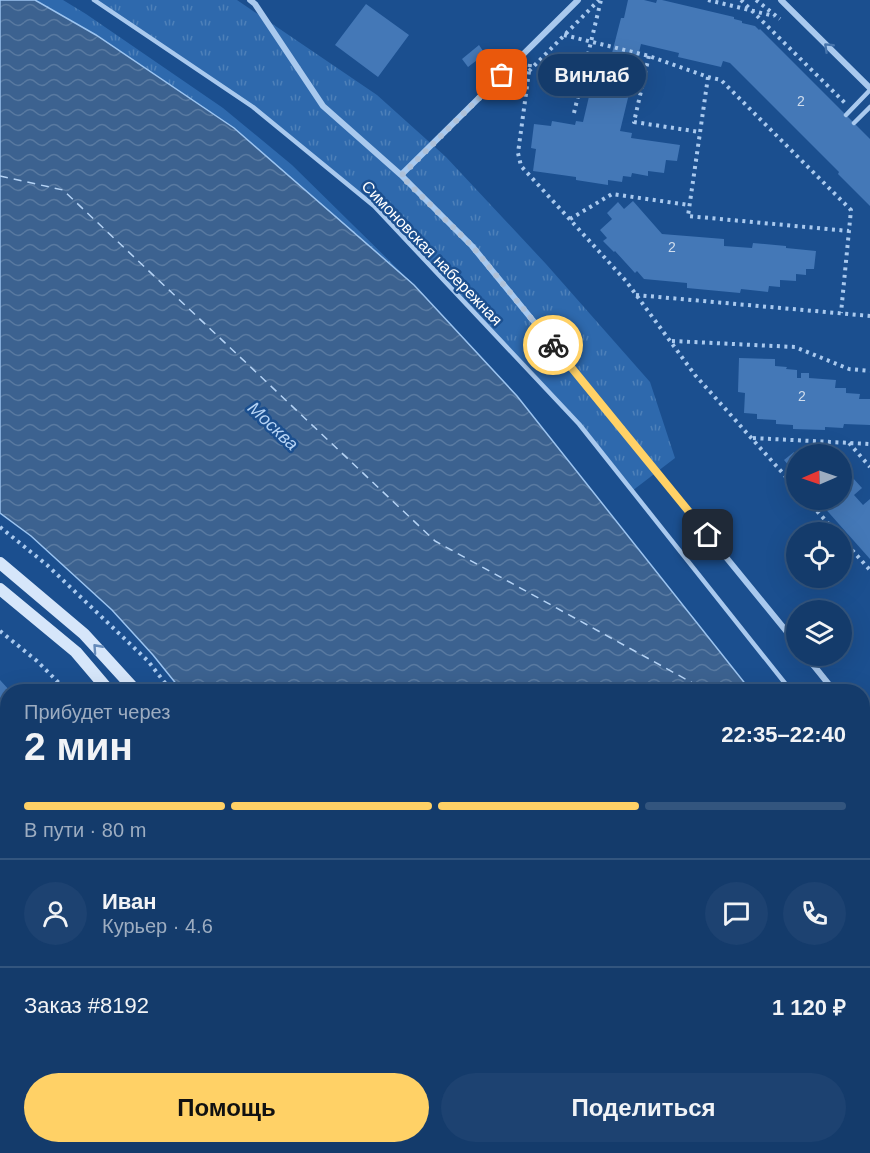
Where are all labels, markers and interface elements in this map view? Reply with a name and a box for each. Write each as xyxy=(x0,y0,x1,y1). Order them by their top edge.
one-way arrow xyxy=(825,43,836,54)
pin xyxy=(476,49,527,100)
callout: Винлаб xyxy=(538,54,646,96)
icon: bag xyxy=(485,58,518,91)
text: Винлаб xyxy=(555,64,630,86)
house number: 2 xyxy=(797,93,805,109)
street label: Симоновская набережная xyxy=(358,177,506,329)
house number: 2 xyxy=(668,239,676,255)
courier xyxy=(523,315,583,375)
icon: bike xyxy=(537,329,570,362)
house number: 2 xyxy=(798,388,806,404)
water label: Москва xyxy=(244,398,302,454)
north arrow xyxy=(786,444,852,510)
map controls xyxy=(786,444,852,666)
pin xyxy=(682,509,733,560)
icon: home xyxy=(691,518,724,551)
button: locate xyxy=(786,522,852,588)
button: layers xyxy=(786,600,852,666)
one-way arrow xyxy=(93,644,104,655)
text: Прибудет через xyxy=(24,701,170,723)
text: 22:35–22:40 xyxy=(721,722,846,747)
text: 2 мин xyxy=(24,725,133,768)
text: В пути · 80 m xyxy=(24,819,146,841)
button: person xyxy=(24,882,87,945)
button: chat xyxy=(705,882,768,945)
button: phone xyxy=(783,882,846,945)
text: Иван xyxy=(102,889,157,914)
text: Курьер · 4.6 xyxy=(102,915,213,937)
text: Заказ #8192 xyxy=(24,993,149,1018)
text: 1 120 ₽ xyxy=(772,995,846,1020)
button: Помощь xyxy=(24,1073,429,1142)
button: Поделиться xyxy=(441,1073,846,1142)

